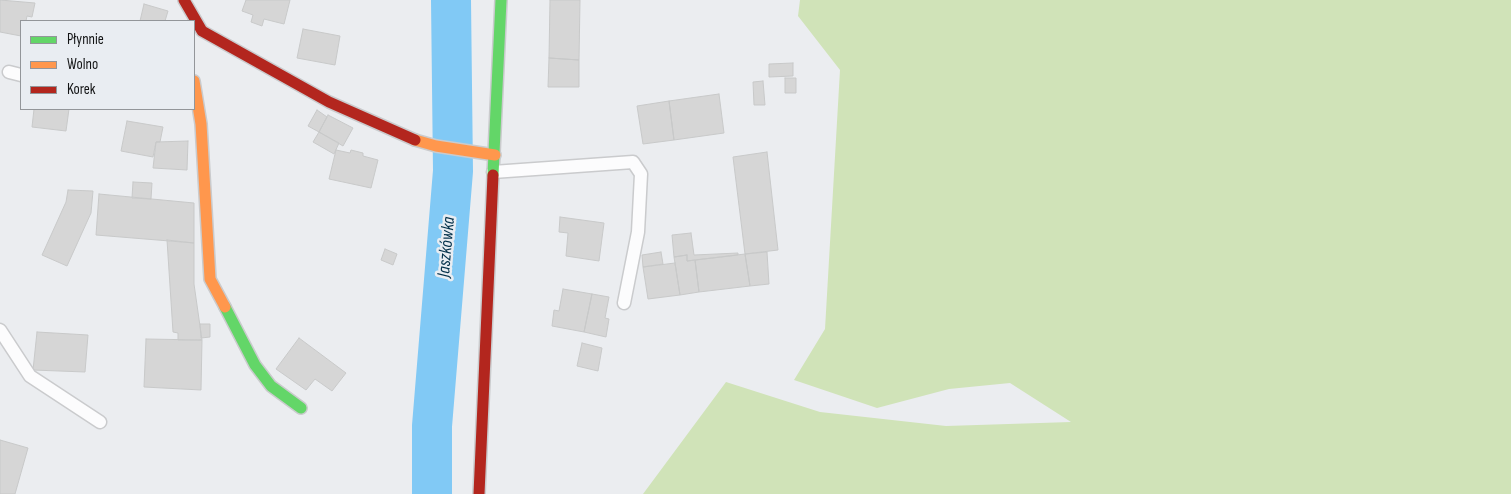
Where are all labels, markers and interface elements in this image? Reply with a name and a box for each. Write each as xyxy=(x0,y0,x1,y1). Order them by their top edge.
legend xyxy=(20,20,195,110)
text: Płynnie xyxy=(67,30,104,49)
text: Wolno xyxy=(67,55,98,74)
text: Korek xyxy=(67,80,96,99)
water label: Jaszkówka xyxy=(434,216,460,278)

